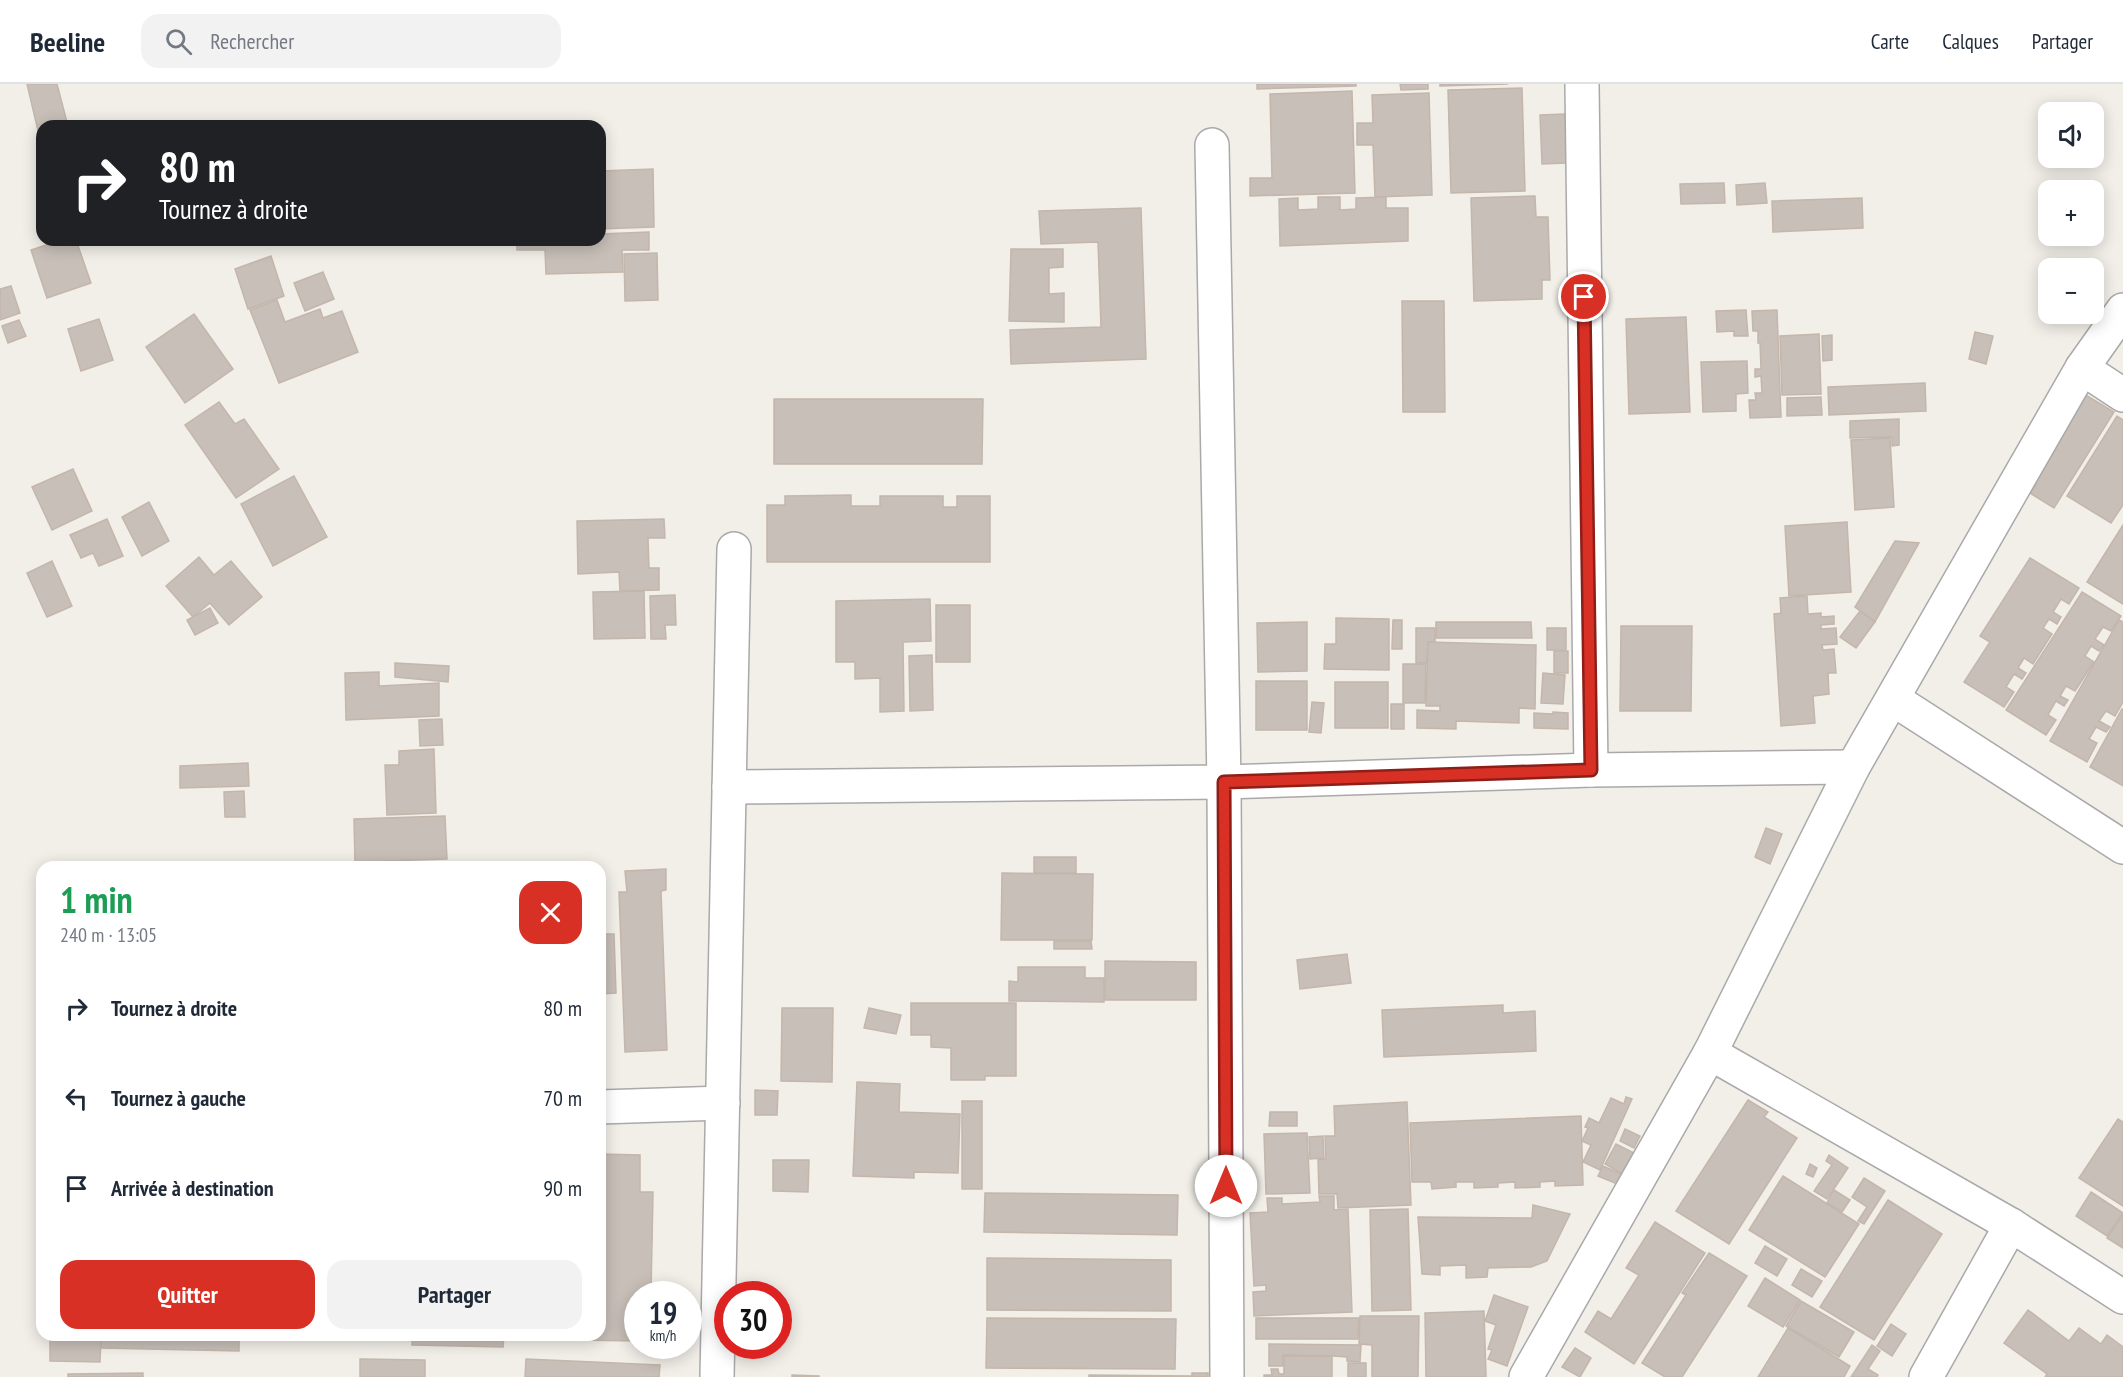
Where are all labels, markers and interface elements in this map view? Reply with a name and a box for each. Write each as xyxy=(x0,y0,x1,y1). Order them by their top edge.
search box xyxy=(141,14,561,68)
text: Beeline xyxy=(30,23,105,60)
icon: search xyxy=(162,25,195,58)
text: Rechercher xyxy=(210,27,294,55)
text: Carte xyxy=(1871,28,1909,55)
text: Calques xyxy=(1942,28,1999,55)
text: Partager xyxy=(2032,28,2093,55)
map controls xyxy=(2038,102,2104,324)
button: sound xyxy=(2038,102,2104,168)
text: 80 m xyxy=(159,139,236,194)
icon: right xyxy=(60,144,138,222)
button: + xyxy=(2038,180,2104,246)
text: Tournez à droite xyxy=(159,192,308,226)
button: − xyxy=(2038,258,2104,324)
pin xyxy=(1558,271,1609,322)
icon: arrive xyxy=(1567,280,1600,313)
text: 1 min xyxy=(60,876,133,923)
button: close xyxy=(519,881,582,944)
text: 240 m · 13:05 xyxy=(60,922,157,948)
icon: right xyxy=(60,992,93,1025)
text: Tournez à droite xyxy=(111,994,237,1022)
text: 80 m xyxy=(543,994,582,1022)
icon: left xyxy=(60,1082,93,1115)
text: Tournez à gauche xyxy=(111,1084,246,1112)
text: 70 m xyxy=(543,1084,582,1112)
position arrow xyxy=(1194,1154,1258,1218)
icon: arrive xyxy=(60,1172,93,1205)
text: Arrivée à destination xyxy=(111,1174,274,1202)
text: 90 m xyxy=(543,1174,582,1202)
button: Quitter xyxy=(60,1260,315,1329)
button: Partager xyxy=(327,1260,582,1329)
speed limit sign: 30 xyxy=(714,1281,792,1359)
text: 19 xyxy=(649,1293,677,1332)
text: km/h xyxy=(650,1326,676,1345)

